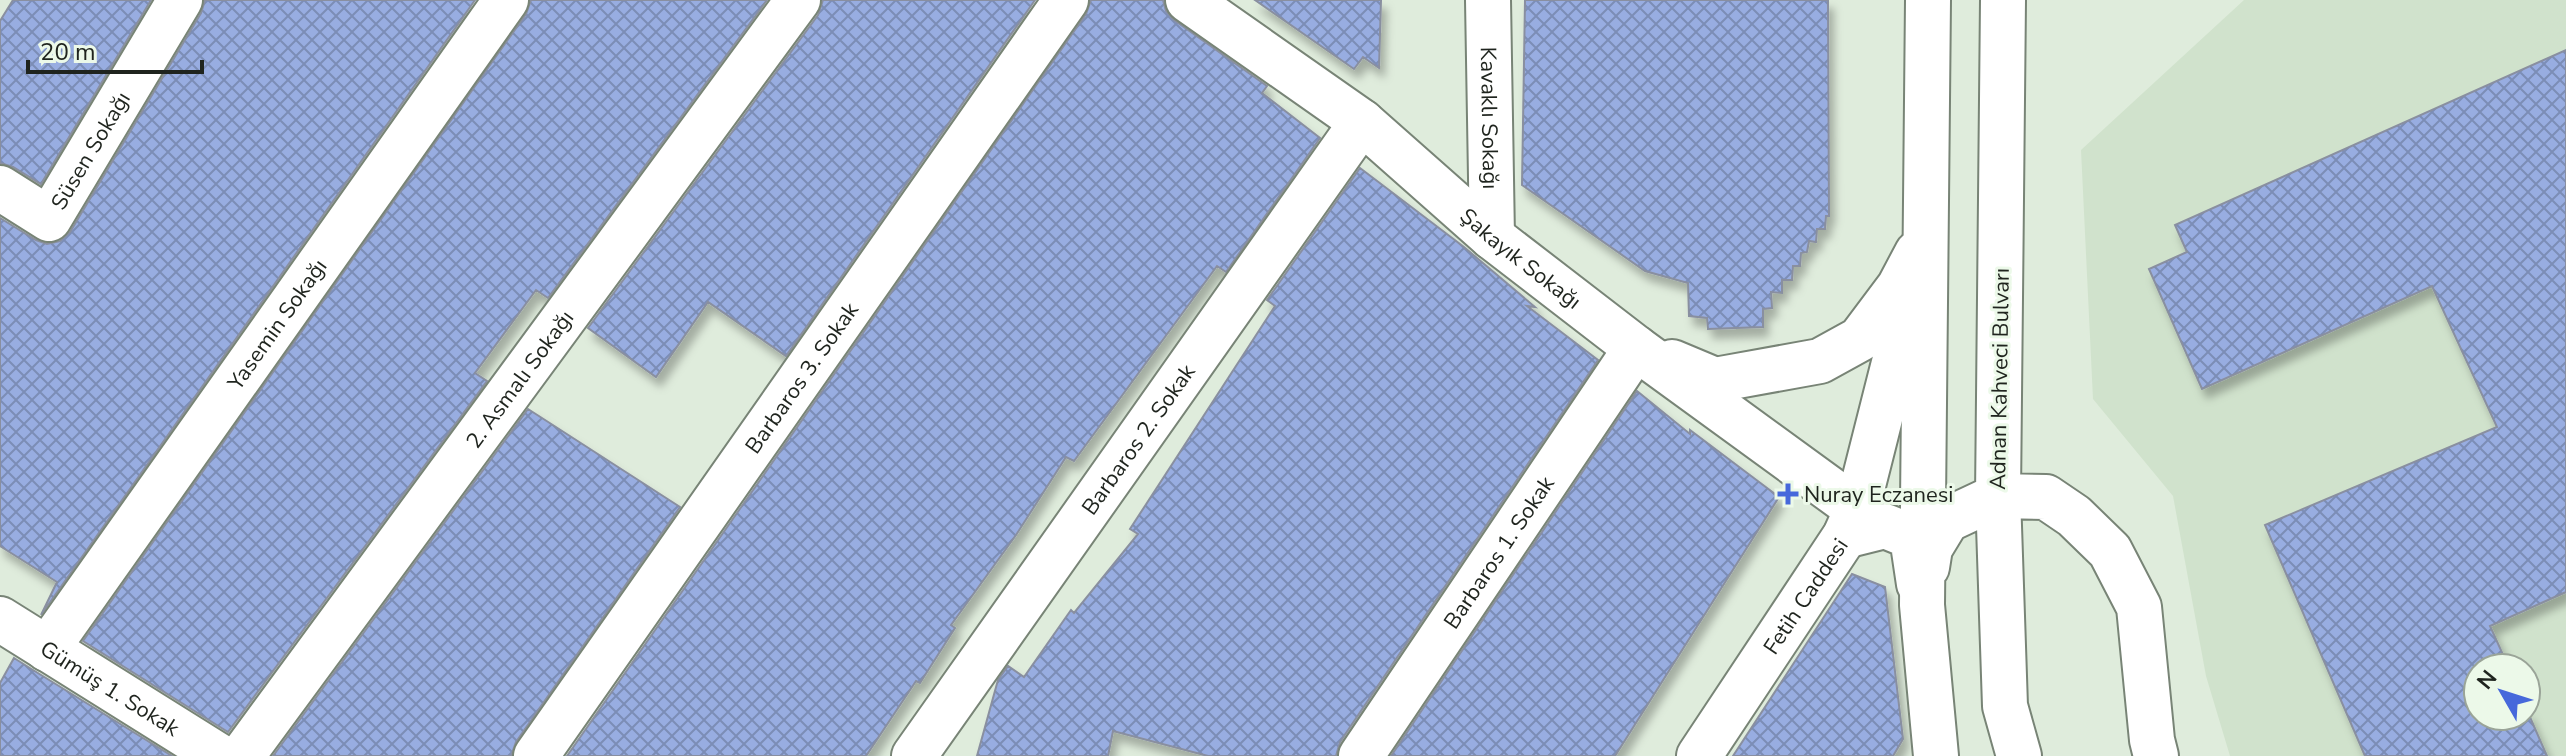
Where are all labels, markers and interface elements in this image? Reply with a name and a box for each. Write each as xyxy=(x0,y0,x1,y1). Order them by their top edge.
scale bar xyxy=(28,24,202,74)
text: 20 m xyxy=(40,36,96,68)
street label: Kavaklı Sokağı xyxy=(1473,46,1505,190)
street label: Süsen Sokağı xyxy=(44,86,138,215)
street label: Şakayık Sokağı xyxy=(1453,202,1587,317)
street label: Yasemin Sokağı xyxy=(220,253,334,397)
street label: Adnan Kahveci Bulvarı xyxy=(1983,268,2017,490)
street label: Barbaros 3. Sokak xyxy=(739,296,866,460)
street label: 2. Asmalı Sokağı xyxy=(459,304,581,455)
street label: Barbaros 2. Sokak xyxy=(1075,357,1203,521)
street label: Barbaros 1. Sokak xyxy=(1437,469,1562,635)
place label: Nuray Eczanesi xyxy=(1804,480,1953,510)
marker: Nuray Eczanesi xyxy=(1779,485,1797,503)
street label: Fetih Caddesi xyxy=(1757,533,1855,660)
street label: Gümüş 1. Sokak xyxy=(34,634,186,744)
north arrow xyxy=(2462,652,2542,732)
text: N xyxy=(2470,664,2504,696)

